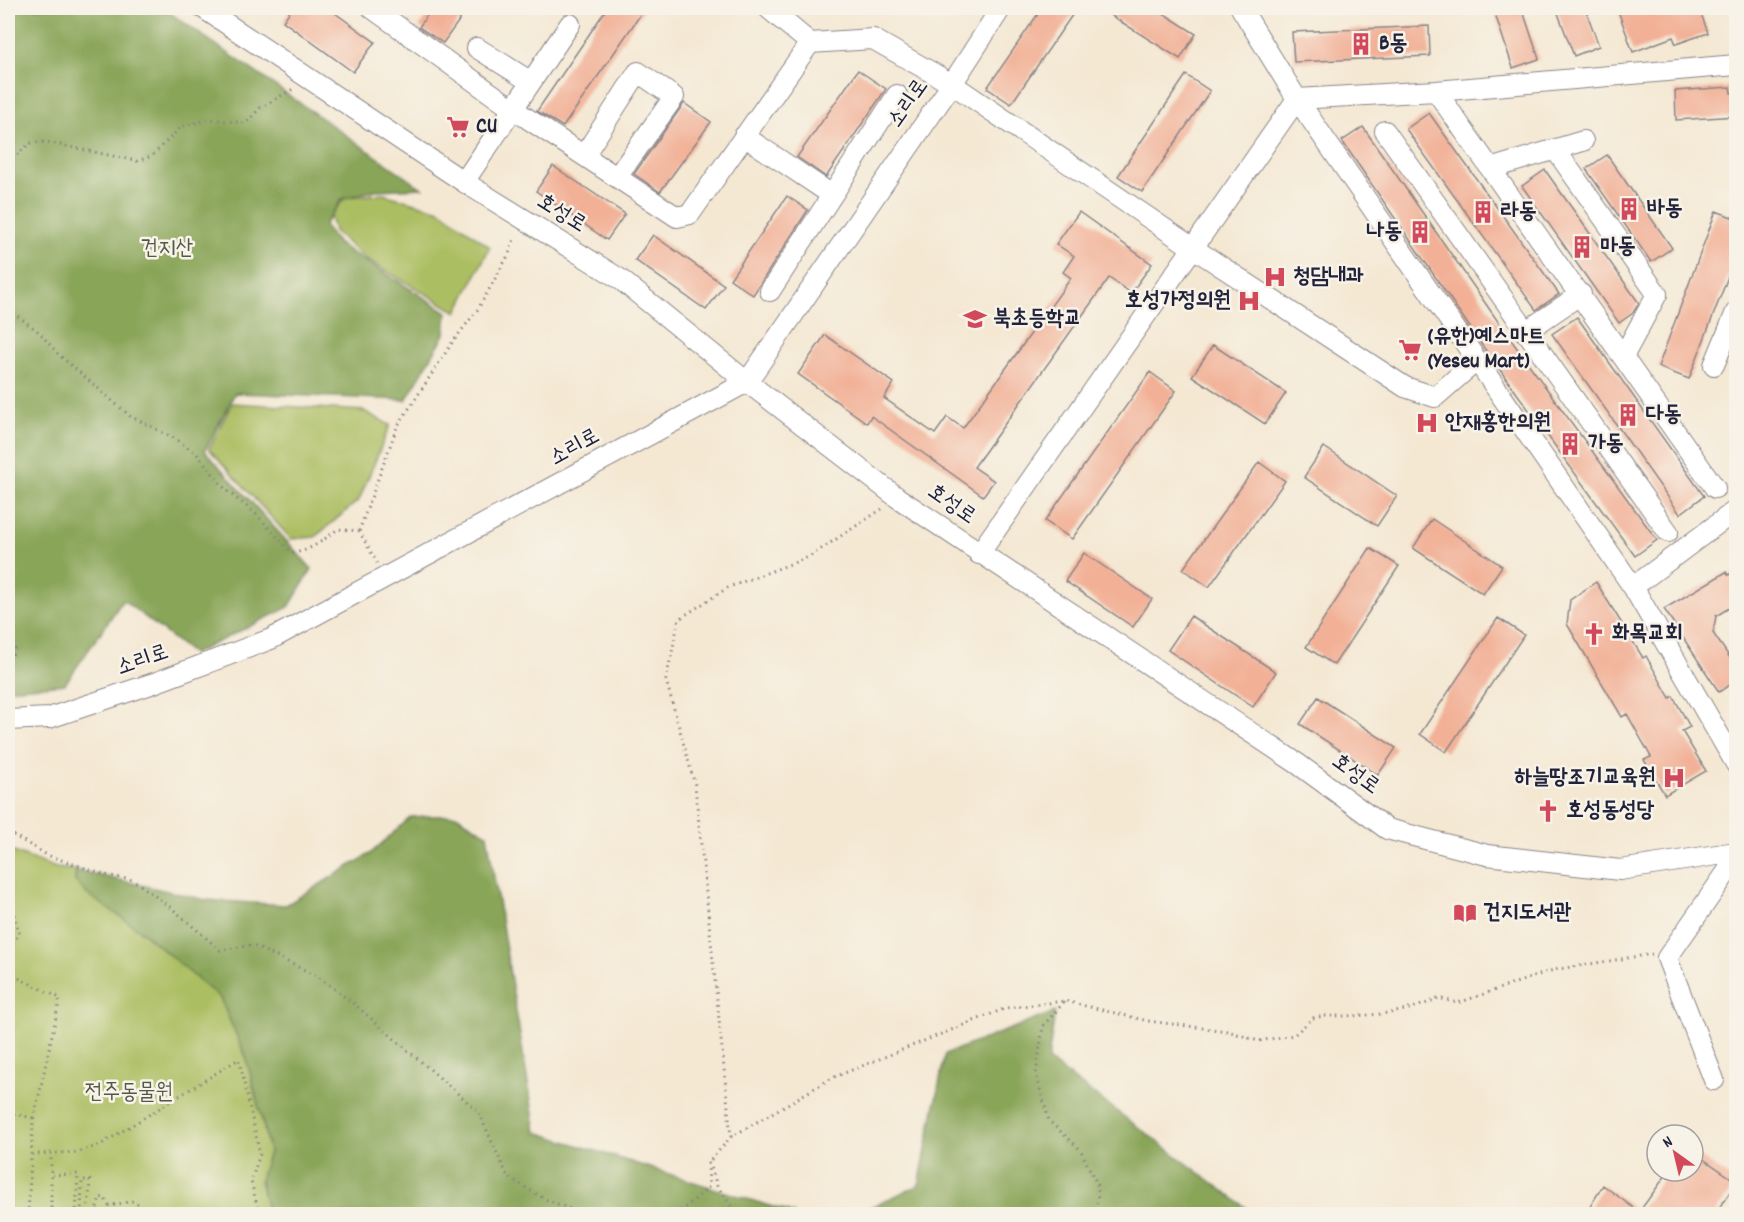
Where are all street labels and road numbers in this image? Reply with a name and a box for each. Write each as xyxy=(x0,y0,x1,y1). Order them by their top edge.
street label: 소리로 xyxy=(881,73,937,135)
street label: 호성로 xyxy=(530,187,592,241)
street label: 소리로 xyxy=(544,422,606,474)
street label: 호성로 xyxy=(920,477,982,533)
street label: 소리로 xyxy=(113,638,173,684)
street label: 호성로 xyxy=(1324,747,1386,803)

